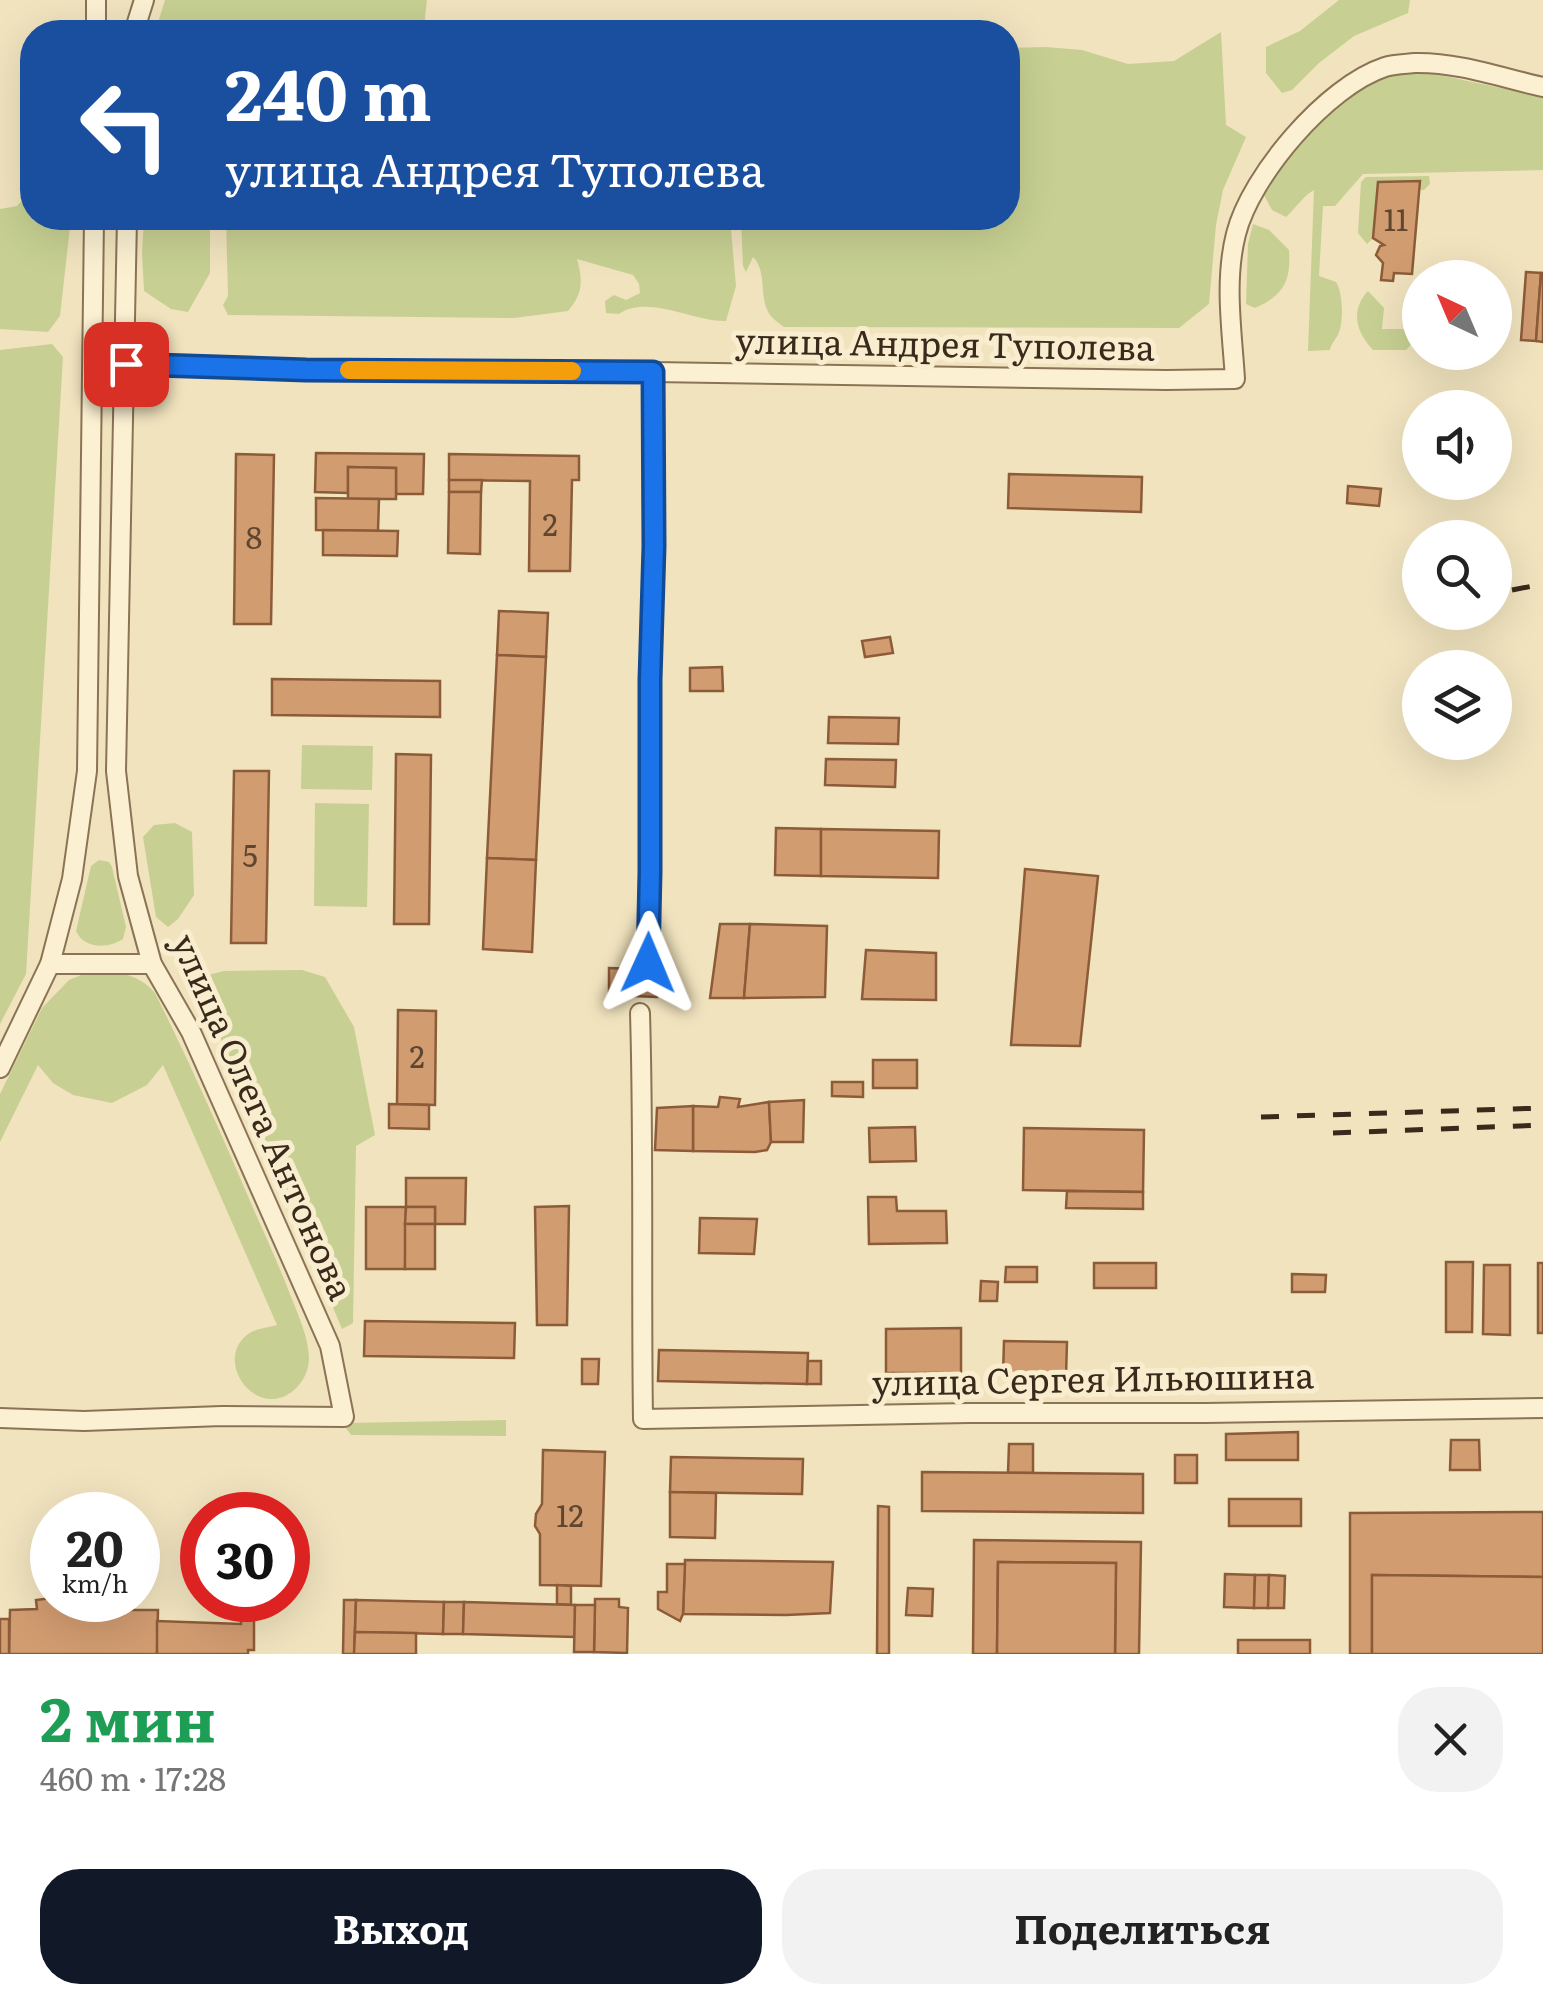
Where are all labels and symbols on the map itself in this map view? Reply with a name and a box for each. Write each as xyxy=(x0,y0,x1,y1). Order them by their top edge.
house number: 11 xyxy=(1384,196,1408,240)
north arrow xyxy=(1402,260,1512,370)
street label: улица Андрея Туполева xyxy=(735,312,1156,372)
pin xyxy=(84,322,169,407)
house number: 2 xyxy=(542,501,558,545)
house number: 8 xyxy=(246,514,262,558)
house number: 5 xyxy=(242,832,258,876)
position arrow xyxy=(596,911,700,1015)
street label: улица Олега Антонова xyxy=(160,924,369,1307)
house number: 2 xyxy=(409,1033,425,1077)
street label: улица Сергея Ильюшина xyxy=(871,1347,1315,1407)
speed limit sign: 30 xyxy=(180,1492,310,1622)
house number: 12 xyxy=(556,1492,584,1536)

